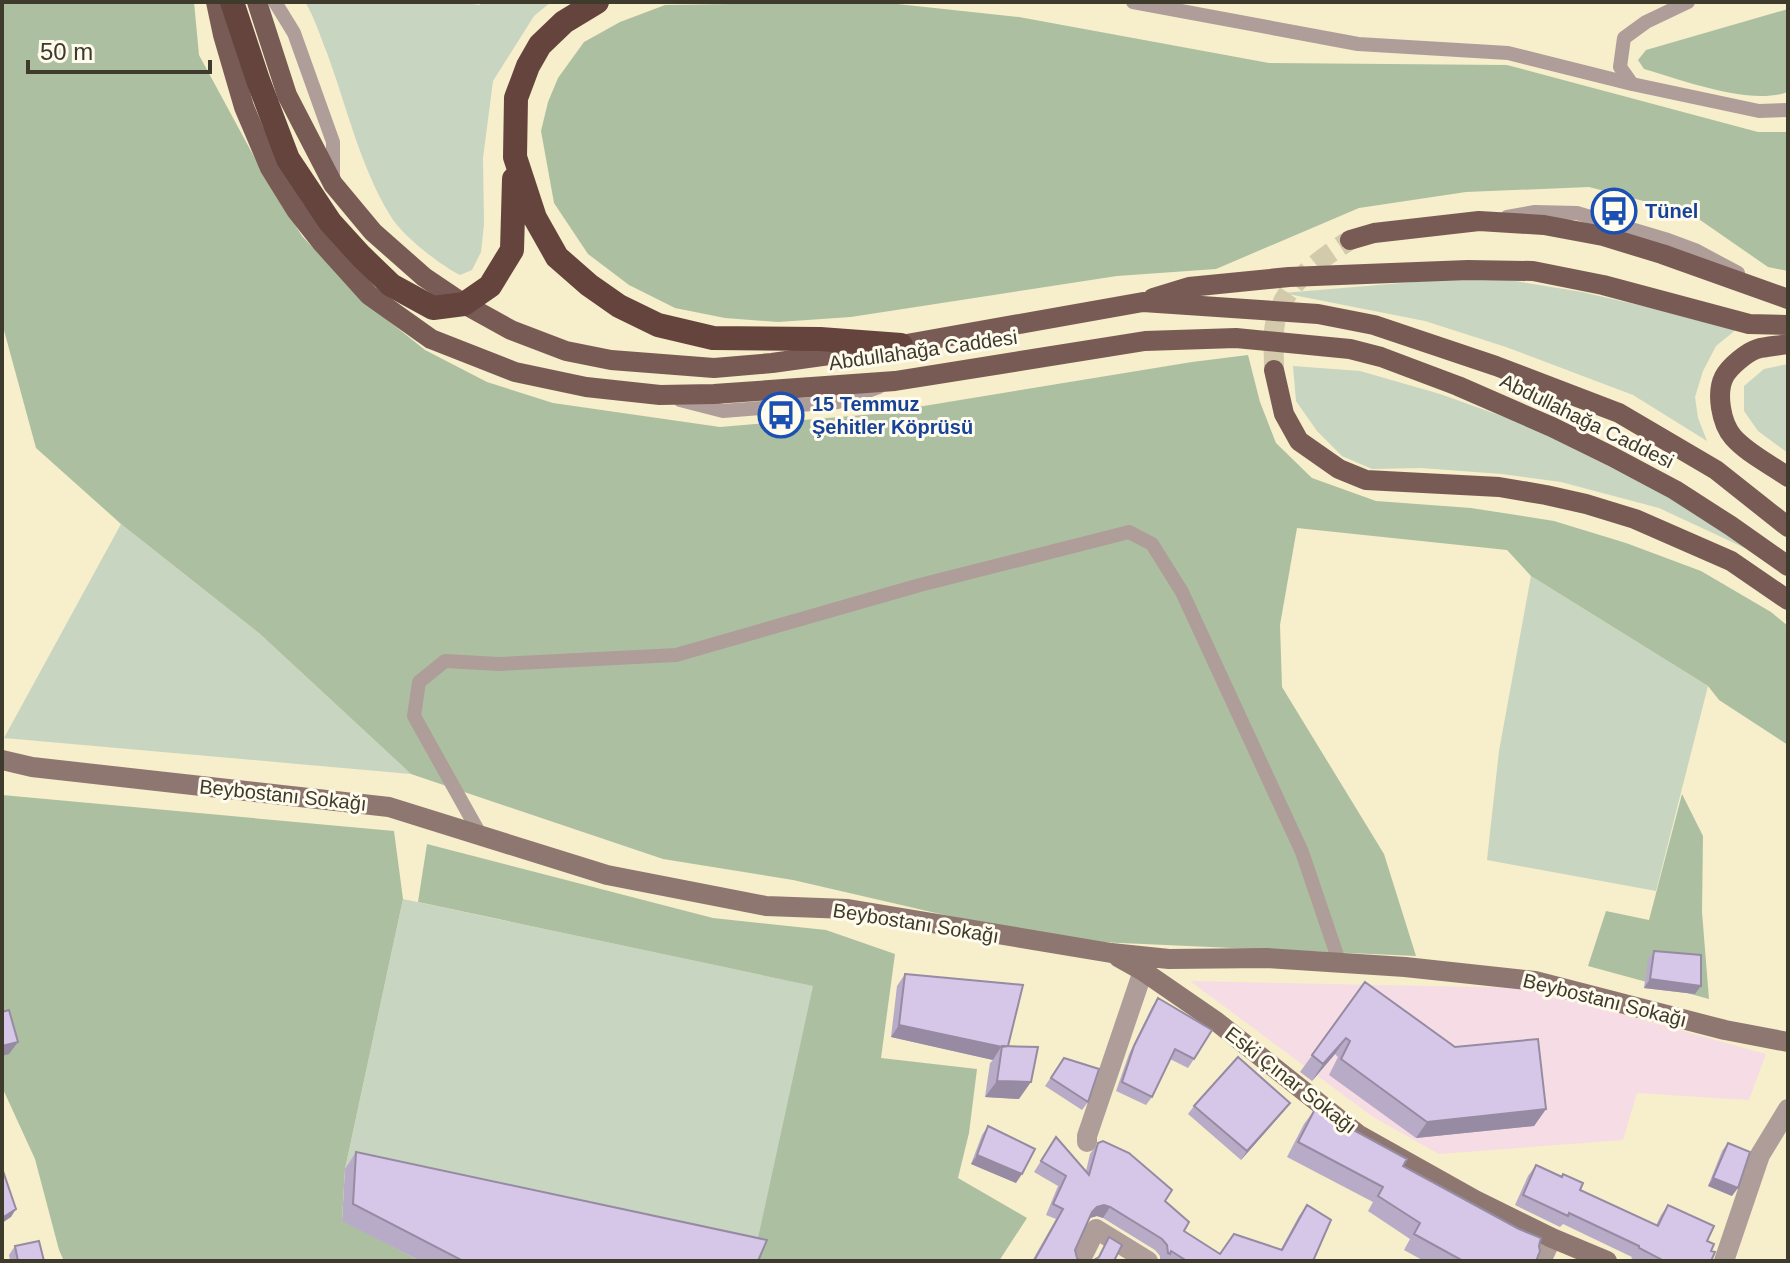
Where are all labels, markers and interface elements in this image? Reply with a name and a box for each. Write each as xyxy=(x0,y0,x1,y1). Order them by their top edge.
scale bar xyxy=(28,24,210,74)
text: 50 m xyxy=(40,38,93,65)
bus stop icon: Tünel xyxy=(1590,187,1638,235)
place label: Tünel xyxy=(1645,200,1698,222)
street label: Abdullahağa Caddesi xyxy=(827,326,1019,374)
street label: Abdullahağa Caddesi xyxy=(1497,369,1677,473)
bus stop icon: 15 Temmuz Şehitler Köprüsü xyxy=(757,391,805,439)
place label: 15 Temmuz Şehitler Köprüsü xyxy=(812,393,973,438)
street label: Beybostanı Sokağı xyxy=(198,775,368,815)
street label: Beybostanı Sokağı xyxy=(831,899,1001,947)
street label: Beybostanı Sokağı xyxy=(1521,969,1689,1031)
street label: Eski Çınar Sokağı xyxy=(1221,1022,1361,1138)

